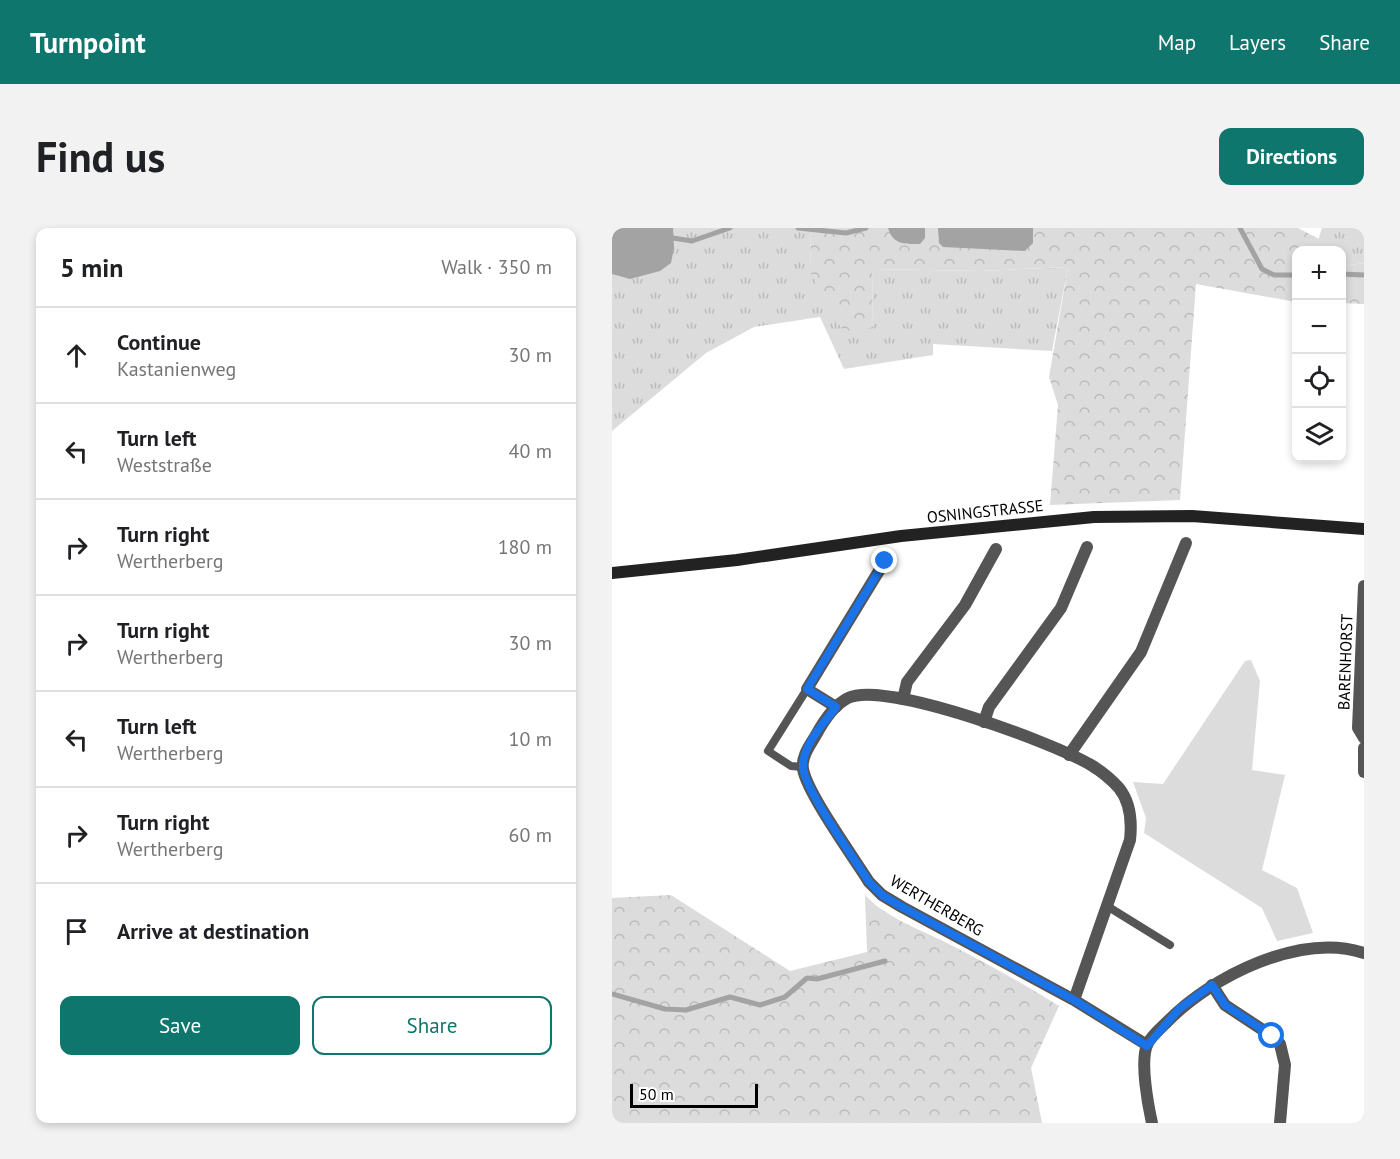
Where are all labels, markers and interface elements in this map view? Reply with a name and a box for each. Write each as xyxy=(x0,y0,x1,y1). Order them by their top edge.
text: Turnpoint xyxy=(30,24,146,61)
text: Map xyxy=(1158,29,1196,56)
text: Layers xyxy=(1229,29,1286,56)
text: Share xyxy=(1319,29,1370,56)
button: Directions xyxy=(1219,128,1364,185)
text: Find us xyxy=(36,129,165,184)
map controls xyxy=(1292,246,1346,462)
button: + xyxy=(1292,246,1346,300)
text: 5 min xyxy=(60,251,123,284)
text: Walk · 350 m xyxy=(441,254,552,280)
button: − xyxy=(1292,300,1346,354)
text: Continue xyxy=(117,328,201,356)
icon: ahead xyxy=(60,339,93,372)
text: 30 m xyxy=(509,342,552,368)
button: locate xyxy=(1292,354,1346,408)
text: Kastanienweg xyxy=(117,356,236,382)
button: layers xyxy=(1292,408,1346,462)
text: Turn left xyxy=(117,424,197,452)
icon: left xyxy=(60,435,93,468)
text: 40 m xyxy=(509,438,552,464)
text: Weststraße xyxy=(117,452,212,478)
street label: OSNINGSTRASSE xyxy=(926,495,1044,527)
text: Turn right xyxy=(117,520,209,548)
icon: right xyxy=(60,531,93,564)
text: 180 m xyxy=(498,534,552,560)
route end xyxy=(871,547,897,573)
text: Wertherberg xyxy=(117,548,223,574)
street label: BARENHORST xyxy=(1333,613,1357,710)
text: Turn right xyxy=(117,616,209,644)
icon: right xyxy=(60,627,93,660)
text: 30 m xyxy=(509,630,552,656)
text: Wertherberg xyxy=(117,644,223,670)
text: Turn left xyxy=(117,712,197,740)
icon: left xyxy=(60,723,93,756)
text: 10 m xyxy=(509,726,552,752)
text: Wertherberg xyxy=(117,740,223,766)
text: Turn right xyxy=(117,808,209,836)
icon: right xyxy=(60,819,93,852)
text: 60 m xyxy=(509,822,552,848)
text: Wertherberg xyxy=(117,836,223,862)
street label: WERTHERBERG xyxy=(887,870,987,940)
icon: arrive xyxy=(60,915,93,948)
text: Arrive at destination xyxy=(117,917,309,945)
button: Save xyxy=(60,996,300,1055)
button: Share xyxy=(312,996,552,1055)
route start xyxy=(1258,1022,1284,1048)
scale bar xyxy=(630,1081,758,1108)
text: 50 m xyxy=(639,1084,674,1104)

